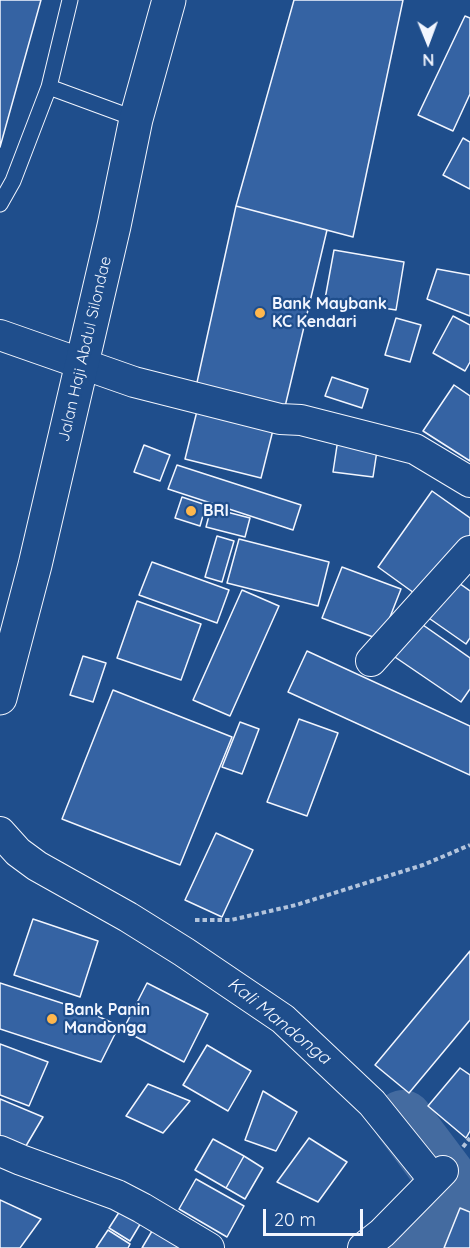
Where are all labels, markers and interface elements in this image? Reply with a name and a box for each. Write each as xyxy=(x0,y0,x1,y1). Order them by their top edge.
north arrow xyxy=(398,12,458,72)
text: N xyxy=(422,50,434,70)
street label: Jalan Haji Abdul Silondae xyxy=(54,254,116,444)
place label: Bank Maybank KC Kendari xyxy=(272,294,387,332)
marker: Bank Maybank KC Kendari xyxy=(253,306,267,320)
place label: BRI xyxy=(203,501,229,521)
marker: BRI xyxy=(184,504,198,518)
water label: Kali Mandonga xyxy=(223,973,335,1069)
place label: Bank Panin Mandonga xyxy=(64,1000,150,1038)
marker: Bank Panin Mandonga xyxy=(45,1012,59,1026)
scale bar xyxy=(266,1197,366,1235)
text: 20 m xyxy=(274,1208,316,1231)

